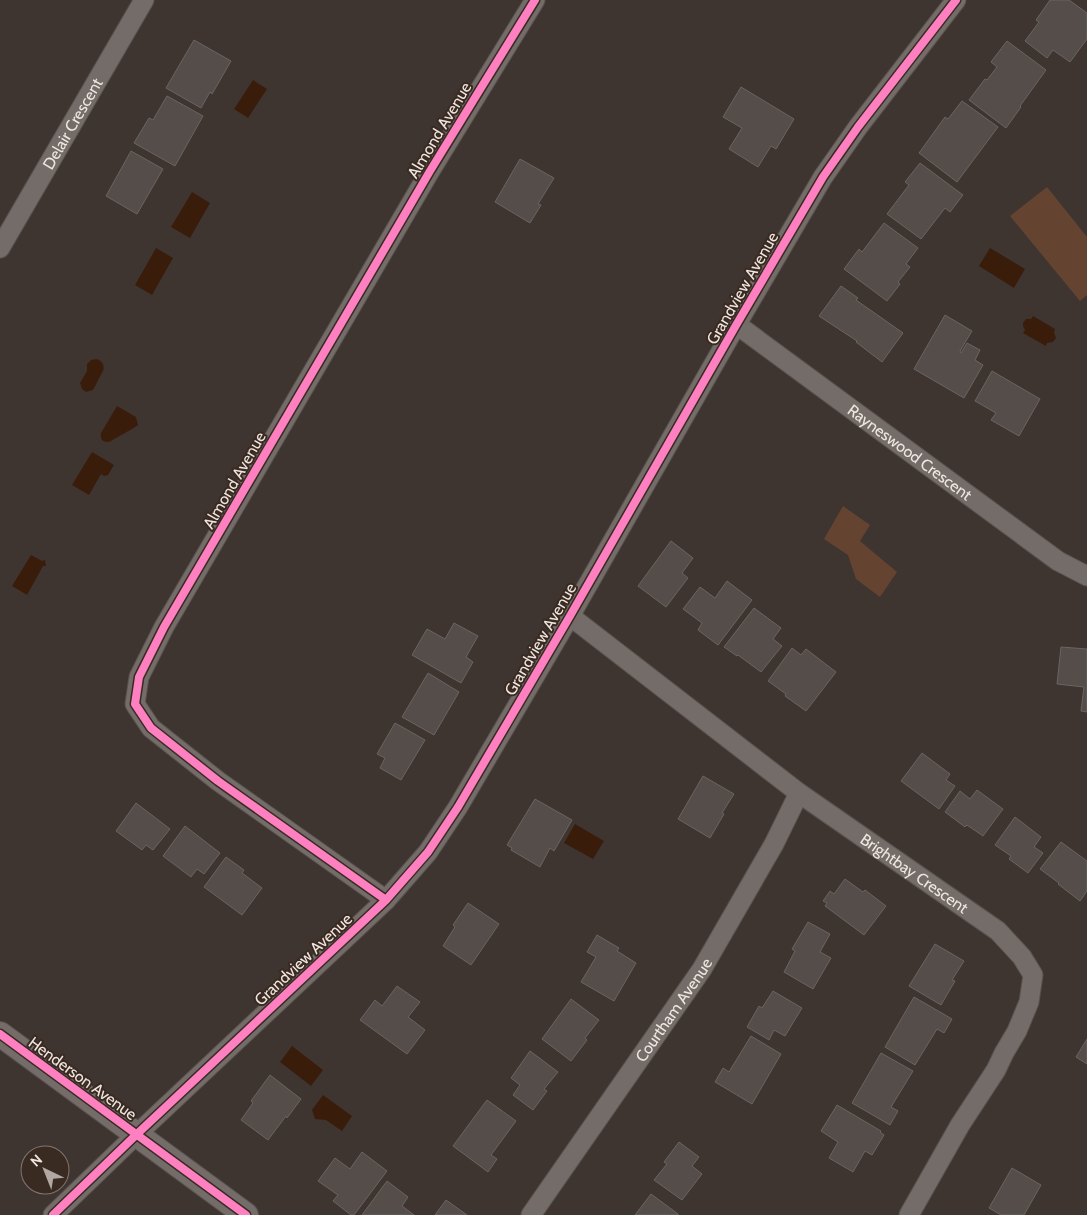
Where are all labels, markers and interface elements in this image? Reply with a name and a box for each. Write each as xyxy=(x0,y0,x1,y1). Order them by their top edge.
street label: Delair Crescent xyxy=(39,74,107,173)
street label: Almond Avenue xyxy=(403,79,476,182)
street label: Grandview Avenue xyxy=(703,229,782,348)
street label: Rayneswood Crescent xyxy=(844,400,976,505)
street label: Almond Avenue xyxy=(199,429,270,532)
street label: Grandview Avenue xyxy=(501,580,580,699)
street label: Brightbay Crescent xyxy=(857,830,972,918)
street label: Grandview Avenue xyxy=(251,909,356,1009)
street label: Courtham Avenue xyxy=(631,955,716,1066)
street label: Henderson Avenue xyxy=(25,1033,140,1124)
north arrow xyxy=(20,1145,70,1195)
text: N xyxy=(26,1151,46,1170)

